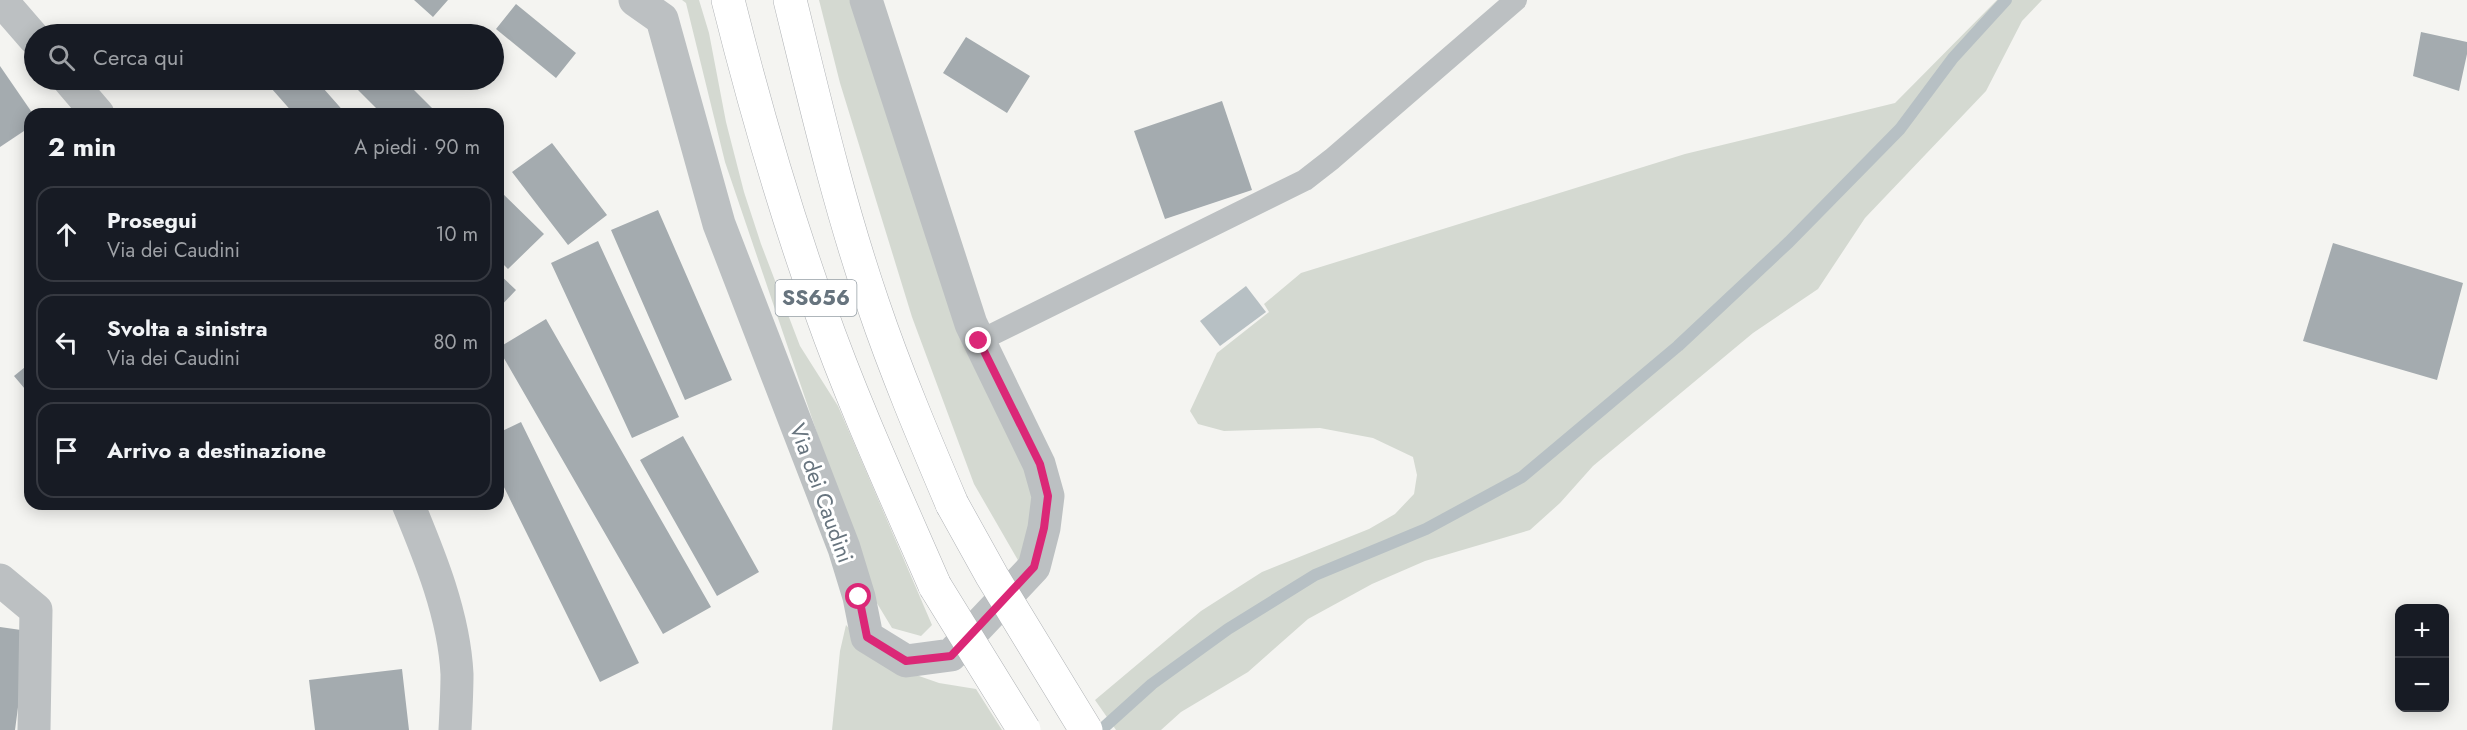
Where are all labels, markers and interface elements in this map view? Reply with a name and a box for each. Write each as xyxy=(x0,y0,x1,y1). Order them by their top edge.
search box xyxy=(24,24,504,90)
icon: search xyxy=(45,41,78,74)
text: Cerca qui xyxy=(93,41,184,73)
text: 2 min xyxy=(48,128,116,166)
text: A piedi · 90 m xyxy=(354,133,480,162)
text: Prosegui xyxy=(107,204,197,236)
icon: ahead xyxy=(50,218,83,251)
text: 10 m xyxy=(435,220,478,249)
text: Via dei Caudini xyxy=(107,236,240,265)
road number: SS656 xyxy=(776,280,856,316)
text: Svolta a sinistra xyxy=(107,312,268,344)
icon: left xyxy=(50,326,83,359)
route end xyxy=(965,327,991,353)
text: 80 m xyxy=(433,328,478,357)
text: Via dei Caudini xyxy=(107,344,240,373)
street label: Via dei Caudini xyxy=(782,419,862,567)
icon: arrive xyxy=(50,434,83,467)
text: Arrivo a destinazione xyxy=(107,434,326,466)
route start xyxy=(845,583,871,609)
map controls xyxy=(2395,604,2449,712)
button: + xyxy=(2395,604,2449,658)
button: − xyxy=(2395,658,2449,712)

